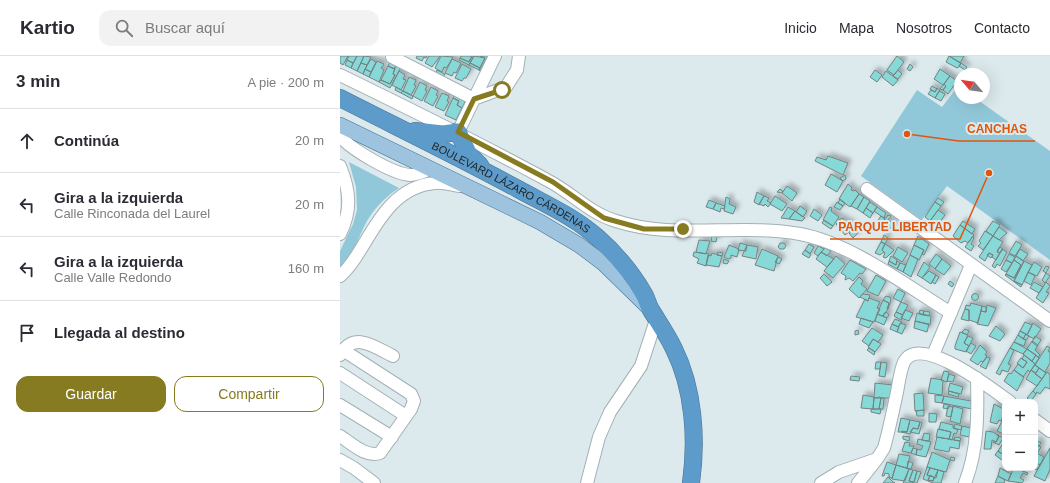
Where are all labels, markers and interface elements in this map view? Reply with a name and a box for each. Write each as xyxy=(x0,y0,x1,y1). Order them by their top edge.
search box xyxy=(99,10,379,46)
text: Kartio xyxy=(20,17,75,38)
icon: search xyxy=(113,17,135,39)
text: Buscar aquí xyxy=(145,19,225,36)
text: Inicio xyxy=(784,20,817,36)
text: Mapa xyxy=(839,20,874,36)
text: Nosotros xyxy=(896,20,952,36)
text: Contacto xyxy=(974,20,1030,36)
north arrow xyxy=(954,68,990,104)
text: 3 min xyxy=(16,72,60,91)
text: A pie · 200 m xyxy=(247,75,324,90)
route start xyxy=(493,81,511,99)
callout: CANCHAS xyxy=(959,117,1035,141)
text: CANCHAS xyxy=(967,122,1027,136)
icon: ahead xyxy=(16,130,38,152)
text: Continúa xyxy=(54,132,119,149)
text: 20 m xyxy=(295,133,324,148)
street label: BOULEVARD LÁZARO CÁRDENAS xyxy=(430,139,593,235)
text: Gira a la izquierda xyxy=(54,189,183,206)
icon: left xyxy=(16,194,38,216)
text: 20 m xyxy=(295,197,324,212)
text: Calle Rinconada del Laurel xyxy=(54,206,210,221)
callout: PARQUE LIBERTAD xyxy=(830,215,960,239)
route end xyxy=(674,220,692,238)
text: PARQUE LIBERTAD xyxy=(838,220,952,234)
text: Gira a la izquierda xyxy=(54,253,183,270)
icon: left xyxy=(16,258,38,280)
text: 160 m xyxy=(288,261,324,276)
text: Calle Valle Redondo xyxy=(54,270,172,285)
icon: arrive xyxy=(16,322,38,344)
text: Llegada al destino xyxy=(54,324,185,341)
button: Guardar xyxy=(16,376,166,412)
button: Compartir xyxy=(174,376,324,412)
map controls xyxy=(1002,399,1038,471)
button: + xyxy=(1002,399,1038,435)
button: − xyxy=(1002,435,1038,471)

